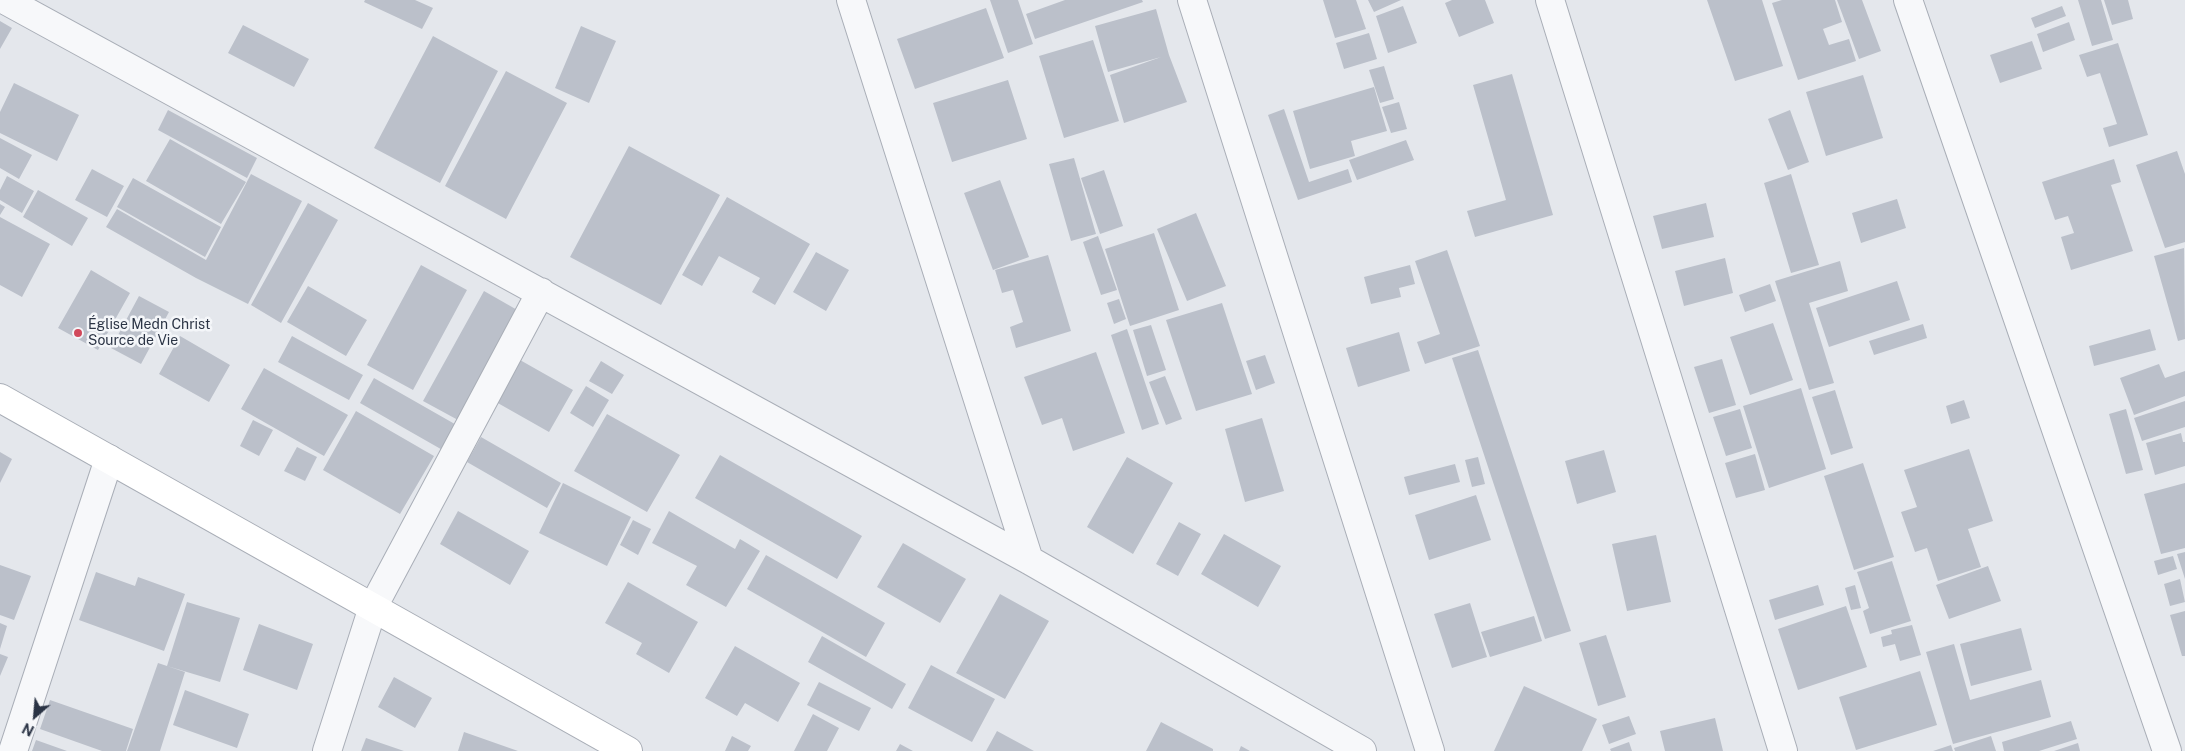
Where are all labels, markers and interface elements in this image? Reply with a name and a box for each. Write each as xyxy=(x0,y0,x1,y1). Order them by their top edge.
place label: Église Medn Christ Source de Vie xyxy=(88,317,210,350)
marker: Église Medn Christ Source de Vie xyxy=(72,327,84,339)
north arrow xyxy=(10,691,60,741)
text: N xyxy=(20,720,37,739)

